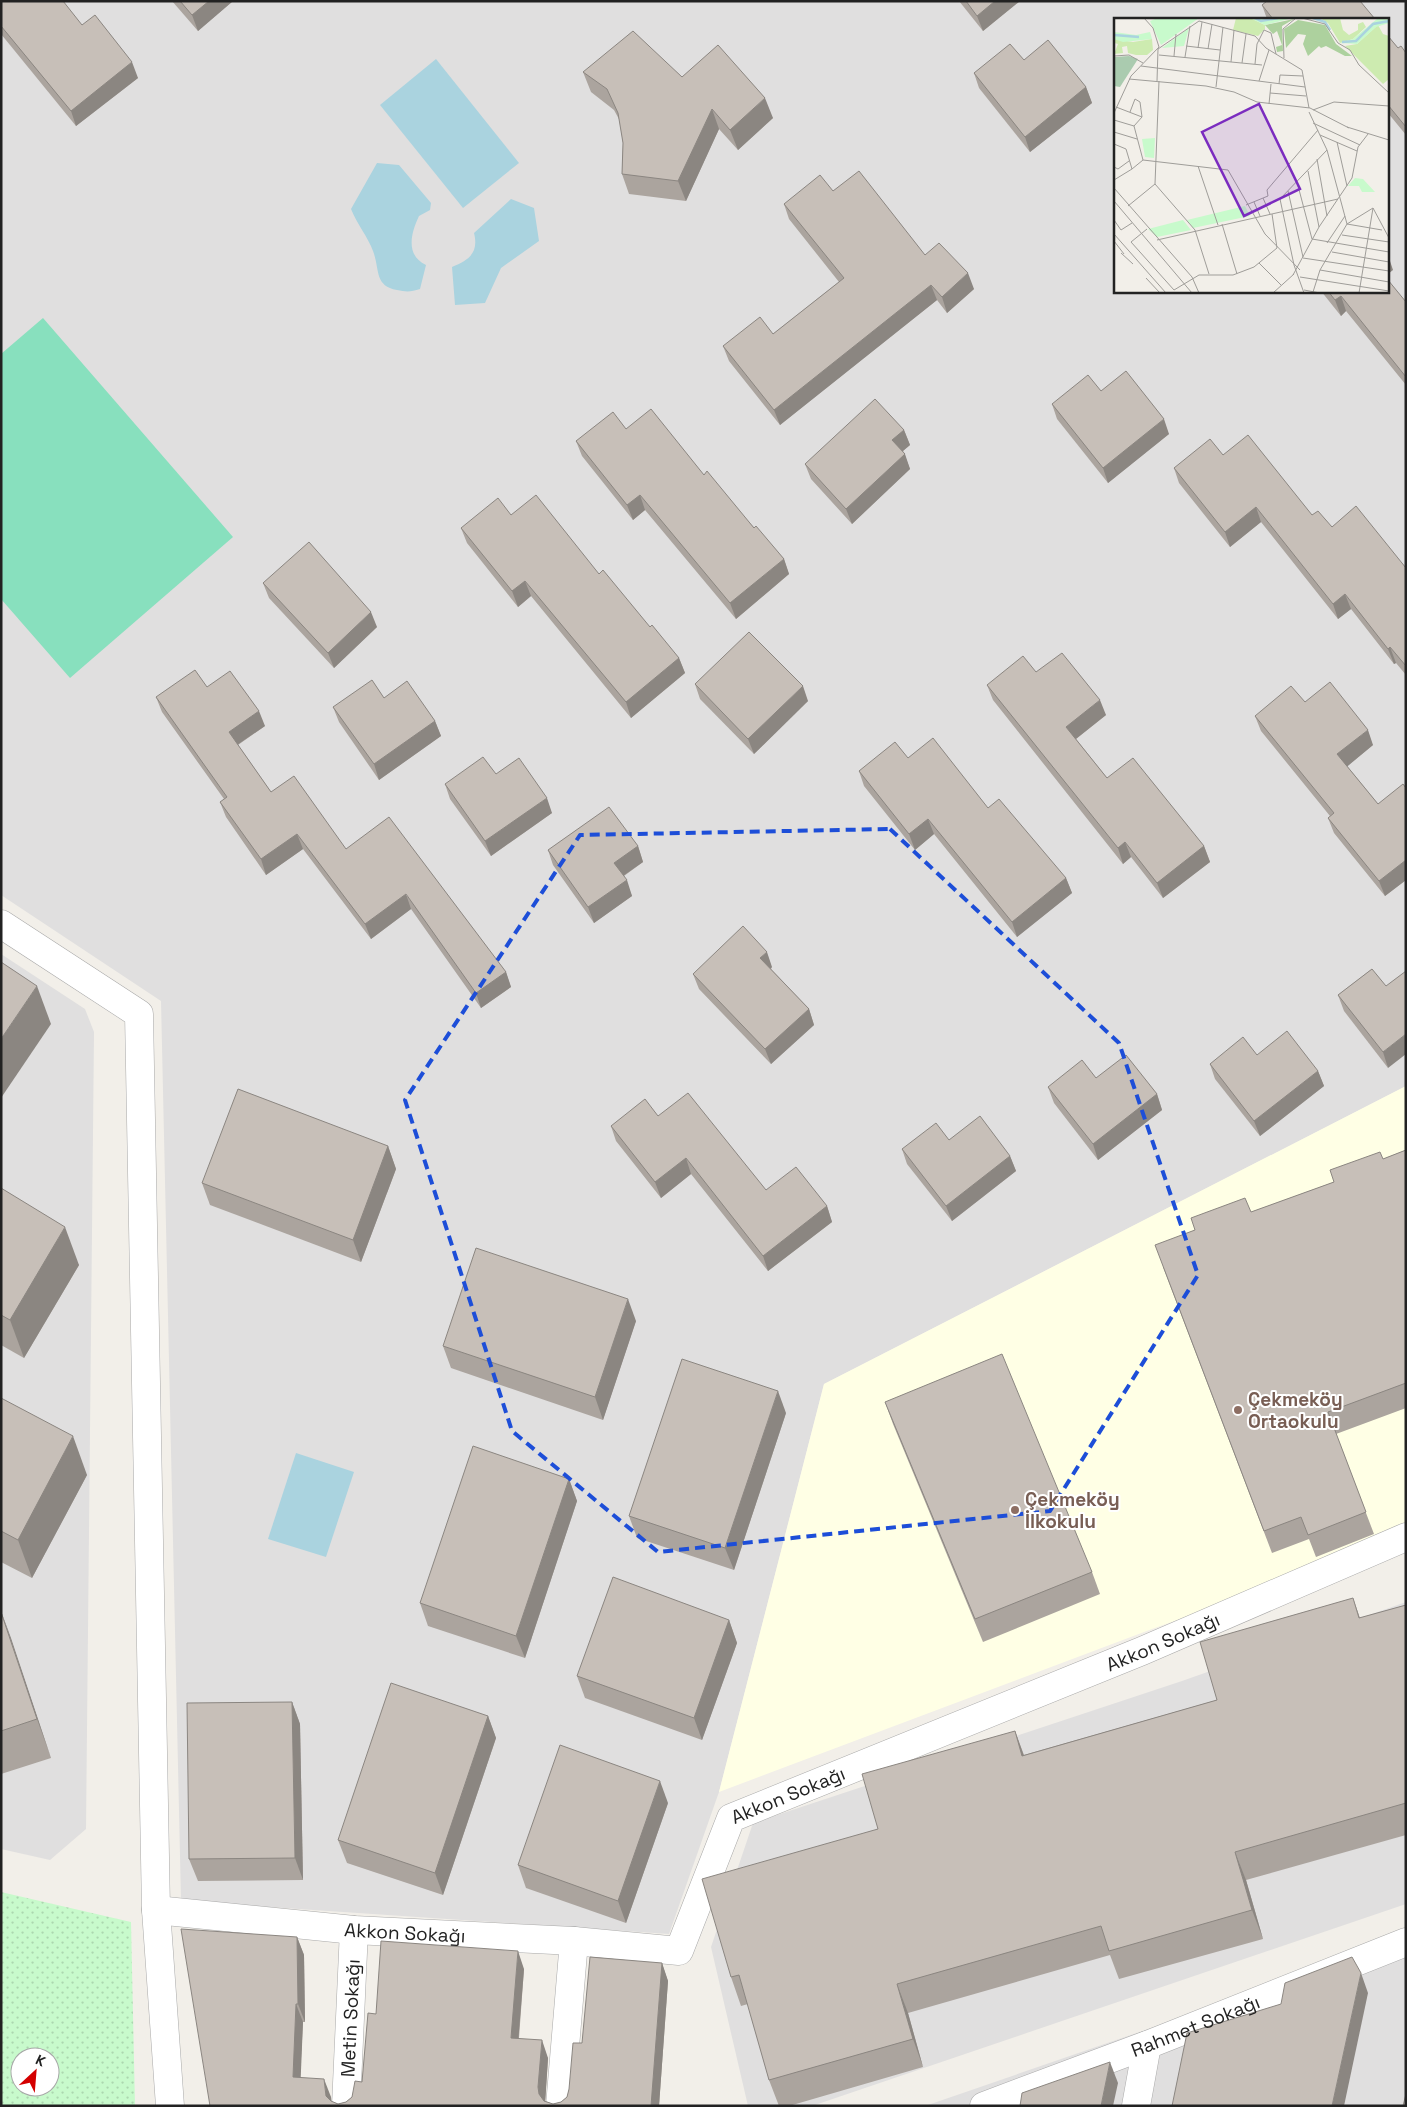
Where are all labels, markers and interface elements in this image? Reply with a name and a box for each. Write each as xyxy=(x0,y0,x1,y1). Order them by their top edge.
inset map xyxy=(1114,18,1390,292)
place label: Çekmeköy Ortaokulu xyxy=(1248,1387,1343,1434)
marker: Çekmeköy Ortaokulu xyxy=(1232,1404,1244,1416)
place label: Çekmeköy İlkokulu xyxy=(1025,1487,1120,1534)
marker: Çekmeköy İlkokulu xyxy=(1009,1504,1021,1516)
street label: Akkon Sokağı xyxy=(1102,1607,1224,1677)
street label: Akkon Sokağı xyxy=(727,1761,849,1830)
street label: Akkon Sokağı xyxy=(343,1917,466,1949)
street label: Metin Sokağı xyxy=(335,1958,366,2078)
street label: Rahmet Sokağı xyxy=(1128,1989,1263,2063)
north arrow xyxy=(10,2047,60,2097)
text: K xyxy=(33,2050,49,2070)

